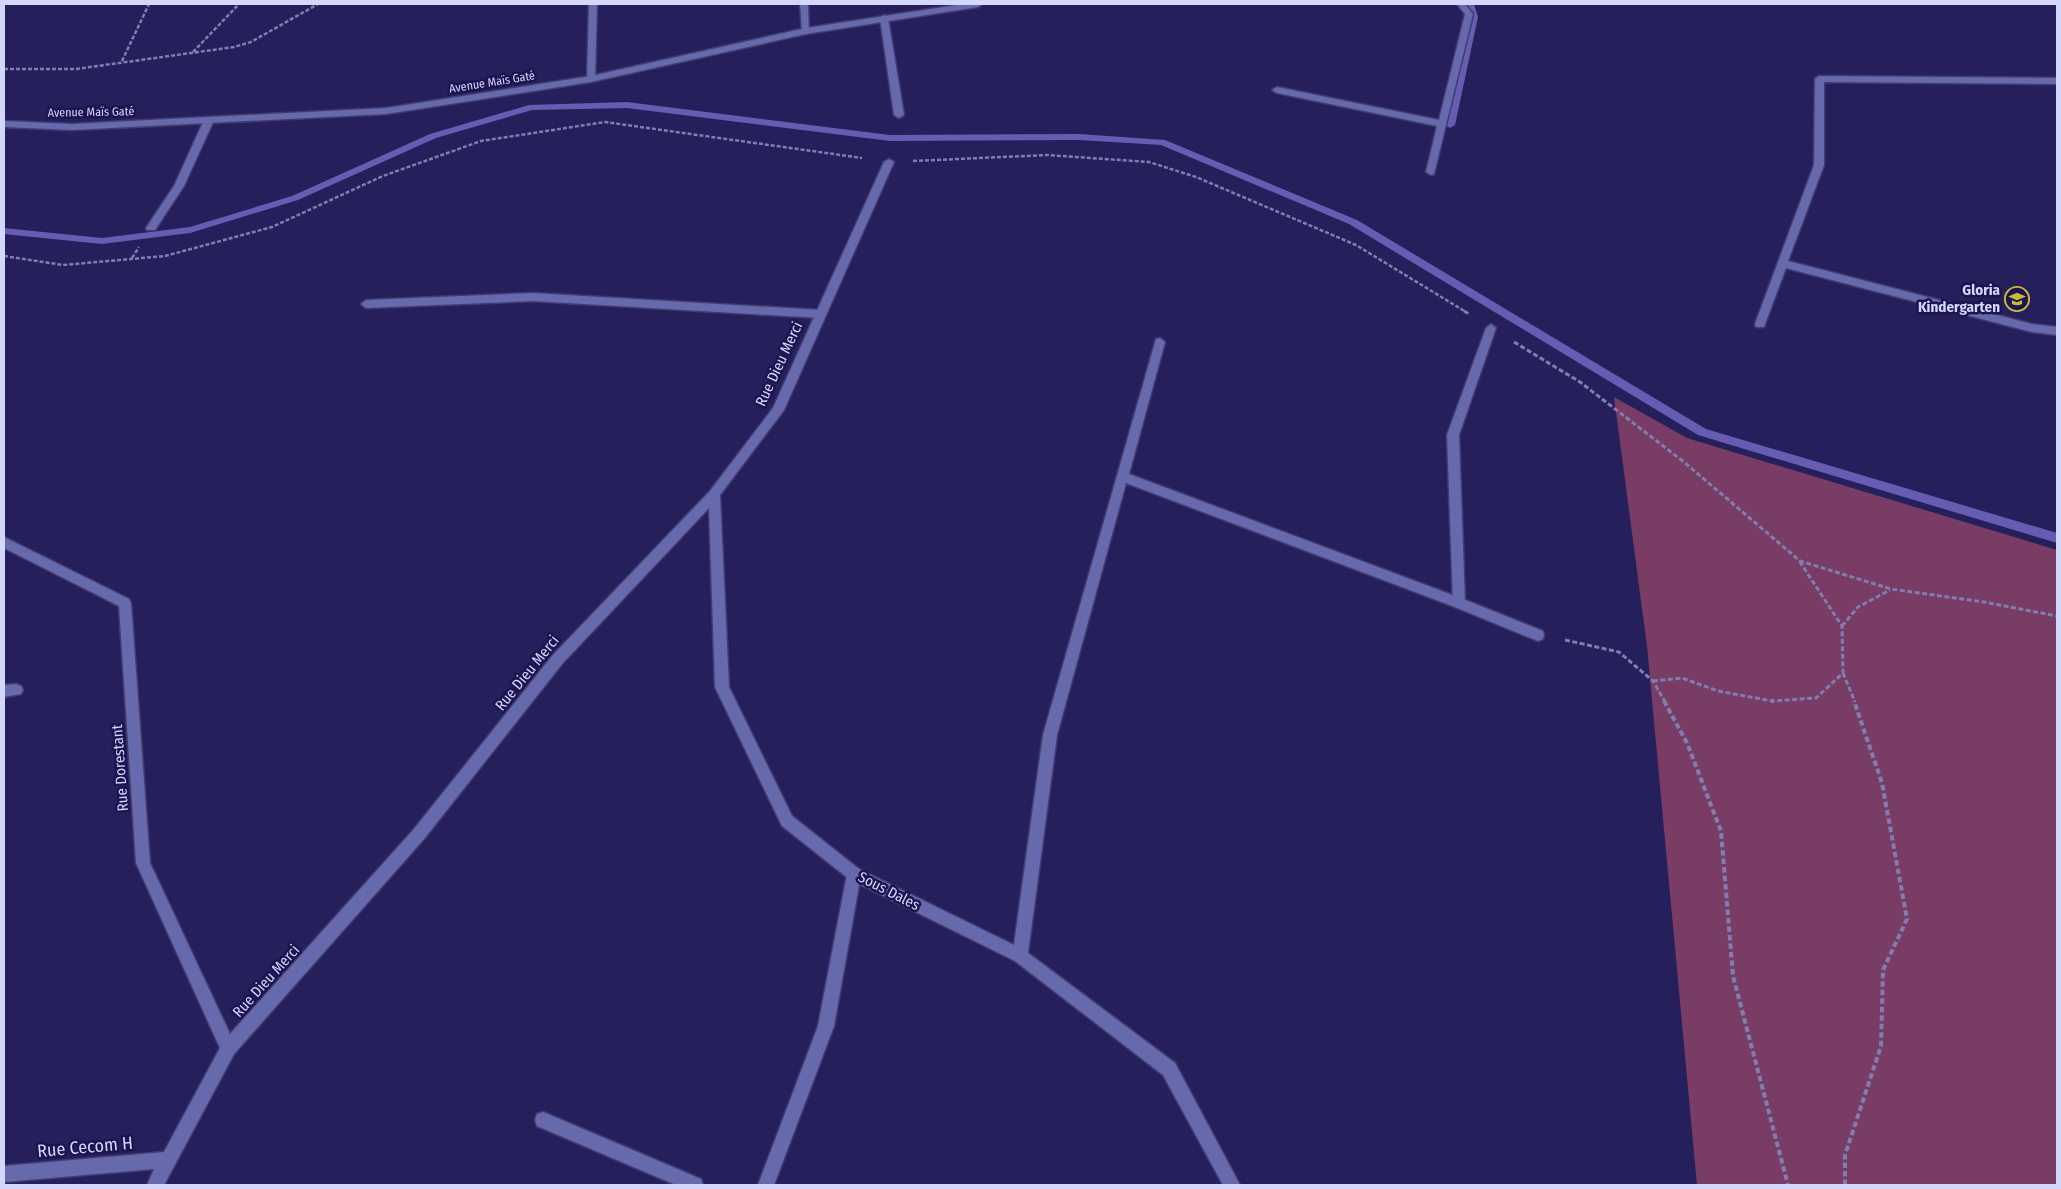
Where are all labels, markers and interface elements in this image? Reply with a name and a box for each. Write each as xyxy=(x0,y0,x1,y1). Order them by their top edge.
street label: Avenue Maïs Gaté xyxy=(448,68,536,96)
street label: Avenue Maïs Gaté xyxy=(48,104,135,120)
place label: Gloria Kindergarten xyxy=(1918,281,2001,316)
school or university icon: Gloria Kindergarten xyxy=(2004,286,2030,312)
street label: Rue Dieu Merci xyxy=(752,319,806,409)
street label: Rue Dieu Merci xyxy=(491,632,563,714)
street label: Rue Dorestant xyxy=(108,724,132,812)
street label: Sous Dales xyxy=(855,868,923,914)
street label: Rue Dieu Merci xyxy=(229,941,303,1021)
street label: Rue Cecom H xyxy=(36,1132,134,1162)

